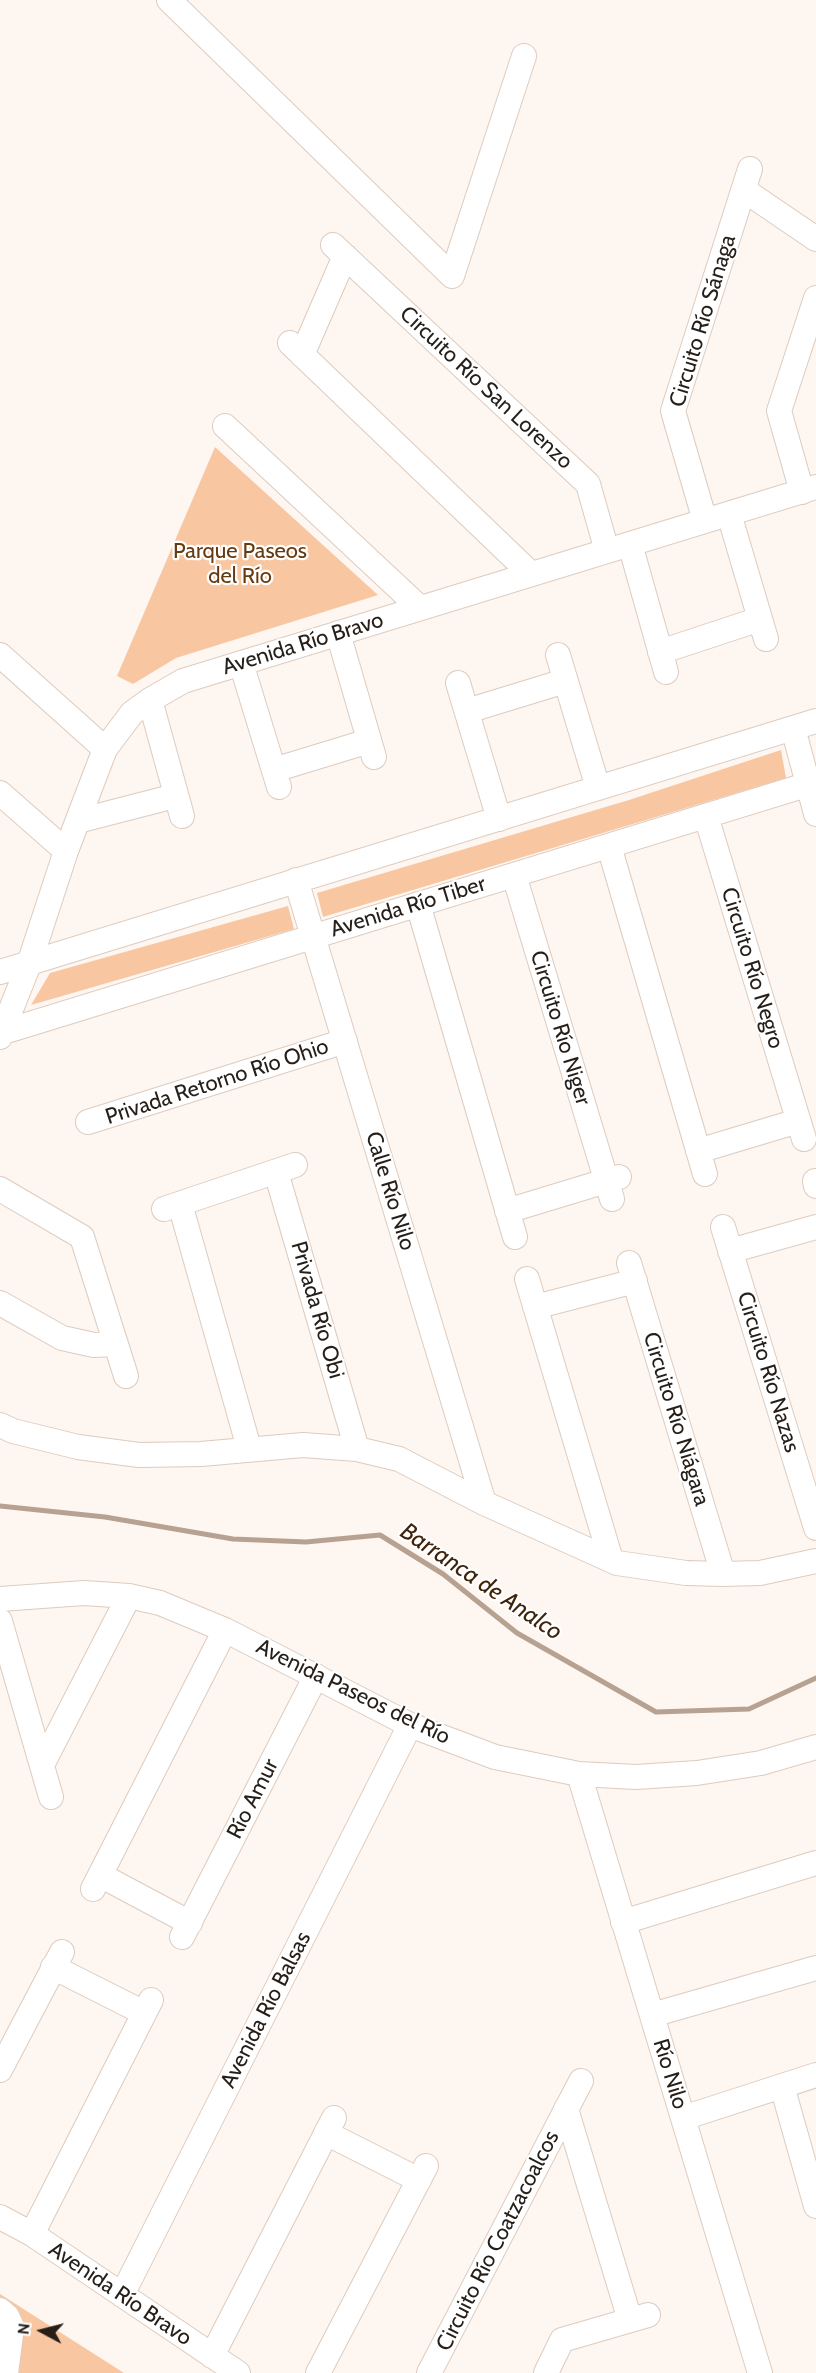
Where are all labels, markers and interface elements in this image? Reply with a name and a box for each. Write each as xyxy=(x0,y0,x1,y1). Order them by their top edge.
street label: Circuito Río Sánaga xyxy=(664,232,742,410)
street label: Circuito Río San Lorenzo xyxy=(394,301,578,475)
park label: Parque Paseos del Río xyxy=(173,539,307,590)
street label: Avenida Río Bravo xyxy=(219,607,387,681)
street label: Avenida Río Tiber xyxy=(327,871,489,943)
street label: Circuito Río Negro xyxy=(715,884,789,1052)
street label: Circuito Río Niger xyxy=(524,948,596,1108)
street label: Privada Retorno Río Ohio xyxy=(102,1033,332,1131)
street label: Calle Río Nilo xyxy=(359,1129,421,1253)
street label: Privada Río Obi xyxy=(285,1238,349,1382)
street label: Circuito Río Nazas xyxy=(731,1288,805,1456)
street label: Circuito Río Niágara xyxy=(637,1329,715,1509)
water label: Barranca de Analco xyxy=(395,1517,567,1647)
street label: Avenida Paseos del Río xyxy=(252,1634,454,1750)
street label: Río Amur xyxy=(222,1755,284,1843)
street label: Avenida Río Balsas xyxy=(215,1927,317,2093)
street label: Río Nilo xyxy=(647,2036,693,2112)
street label: Circuito Río Coatzacoalcos xyxy=(431,2126,565,2356)
street label: Avenida Río Bravo xyxy=(43,2236,197,2352)
north arrow xyxy=(12,2301,72,2361)
text: N xyxy=(14,2322,34,2336)

